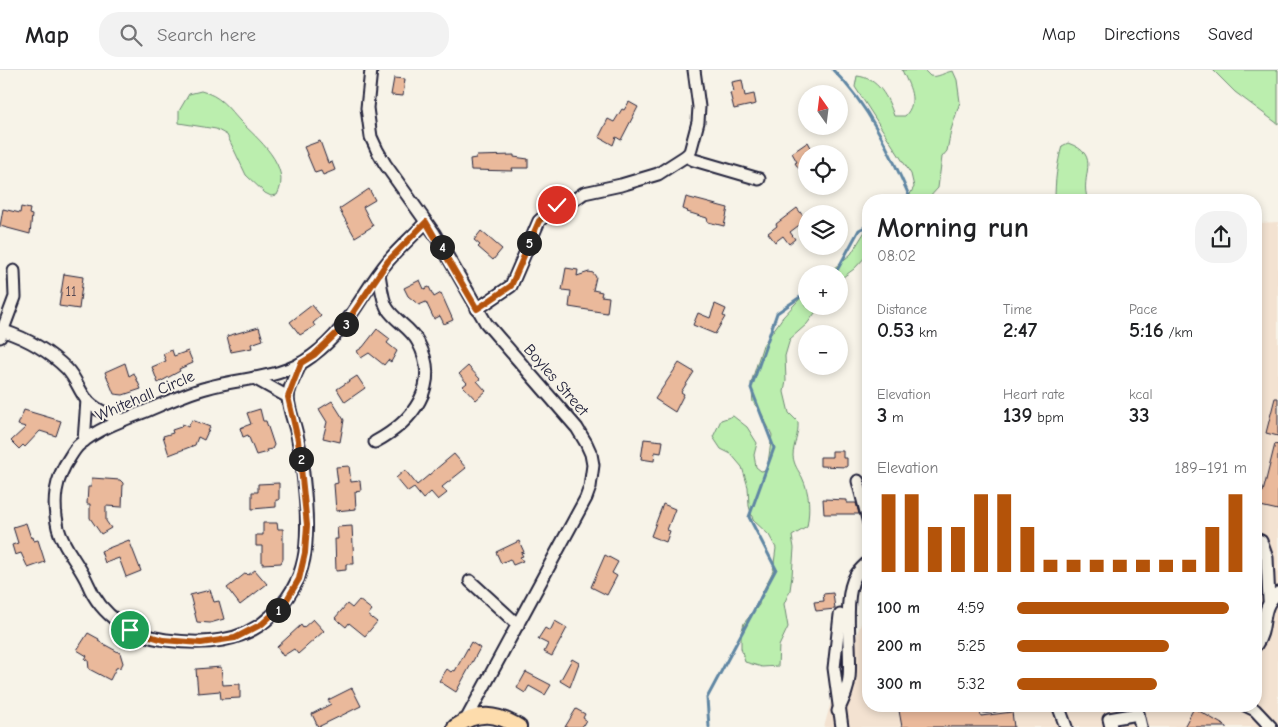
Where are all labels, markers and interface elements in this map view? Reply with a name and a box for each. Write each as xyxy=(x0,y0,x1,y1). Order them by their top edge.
search box xyxy=(99,12,449,57)
text: Map xyxy=(25,21,69,49)
icon: search xyxy=(117,21,145,49)
text: Search here xyxy=(157,24,256,46)
text: Map xyxy=(1042,24,1076,45)
text: Directions xyxy=(1104,24,1180,45)
text: Saved xyxy=(1208,24,1253,45)
north arrow xyxy=(798,85,848,135)
map controls xyxy=(798,85,848,375)
button: locate xyxy=(798,145,848,195)
pin xyxy=(536,184,578,226)
icon: check xyxy=(543,191,571,219)
button: layers xyxy=(798,205,848,255)
button: share xyxy=(1195,211,1247,263)
text: Morning run xyxy=(877,212,1029,244)
pin: 5 xyxy=(516,230,542,256)
pin: 4 xyxy=(430,234,454,260)
text: 5 xyxy=(526,235,533,252)
text: 4 xyxy=(439,239,446,256)
text: 08:02 xyxy=(877,247,916,265)
button: + xyxy=(798,265,848,315)
house number: 11 xyxy=(65,283,77,300)
text: Distance xyxy=(877,301,927,318)
text: Time xyxy=(1003,301,1032,318)
text: Pace xyxy=(1129,301,1157,318)
pin: 3 xyxy=(334,312,358,336)
text: 3 xyxy=(343,316,350,333)
text: 0.53 xyxy=(877,318,914,342)
text: 2:47 xyxy=(1003,318,1037,342)
text: 5:16 xyxy=(1129,318,1164,342)
text: km xyxy=(914,324,937,341)
text: /km xyxy=(1164,324,1193,341)
button: − xyxy=(798,325,848,375)
street label: Boyles Street xyxy=(520,340,592,420)
street label: Whitehall Circle xyxy=(93,367,197,425)
text: Elevation xyxy=(877,386,931,403)
text: Heart rate xyxy=(1003,386,1065,403)
text: kcal xyxy=(1129,386,1153,403)
text: 3 xyxy=(877,403,887,427)
text: 139 xyxy=(1003,403,1033,427)
text: 33 xyxy=(1129,403,1150,427)
text: m xyxy=(887,409,904,426)
text: bpm xyxy=(1033,409,1064,426)
pin: 2 xyxy=(288,446,314,472)
text: 2 xyxy=(298,451,305,468)
text: Elevation xyxy=(877,459,938,477)
text: 189–191 m xyxy=(1175,459,1247,477)
pin: 1 xyxy=(266,598,290,622)
text: 100 m xyxy=(877,599,920,617)
text: 4:59 xyxy=(957,599,985,617)
text: 1 xyxy=(276,602,281,619)
pin xyxy=(109,609,151,651)
icon: arrive xyxy=(116,616,144,644)
text: 200 m xyxy=(877,637,922,655)
text: 5:25 xyxy=(957,637,986,655)
text: 300 m xyxy=(877,675,922,693)
text: 5:32 xyxy=(957,675,985,693)

